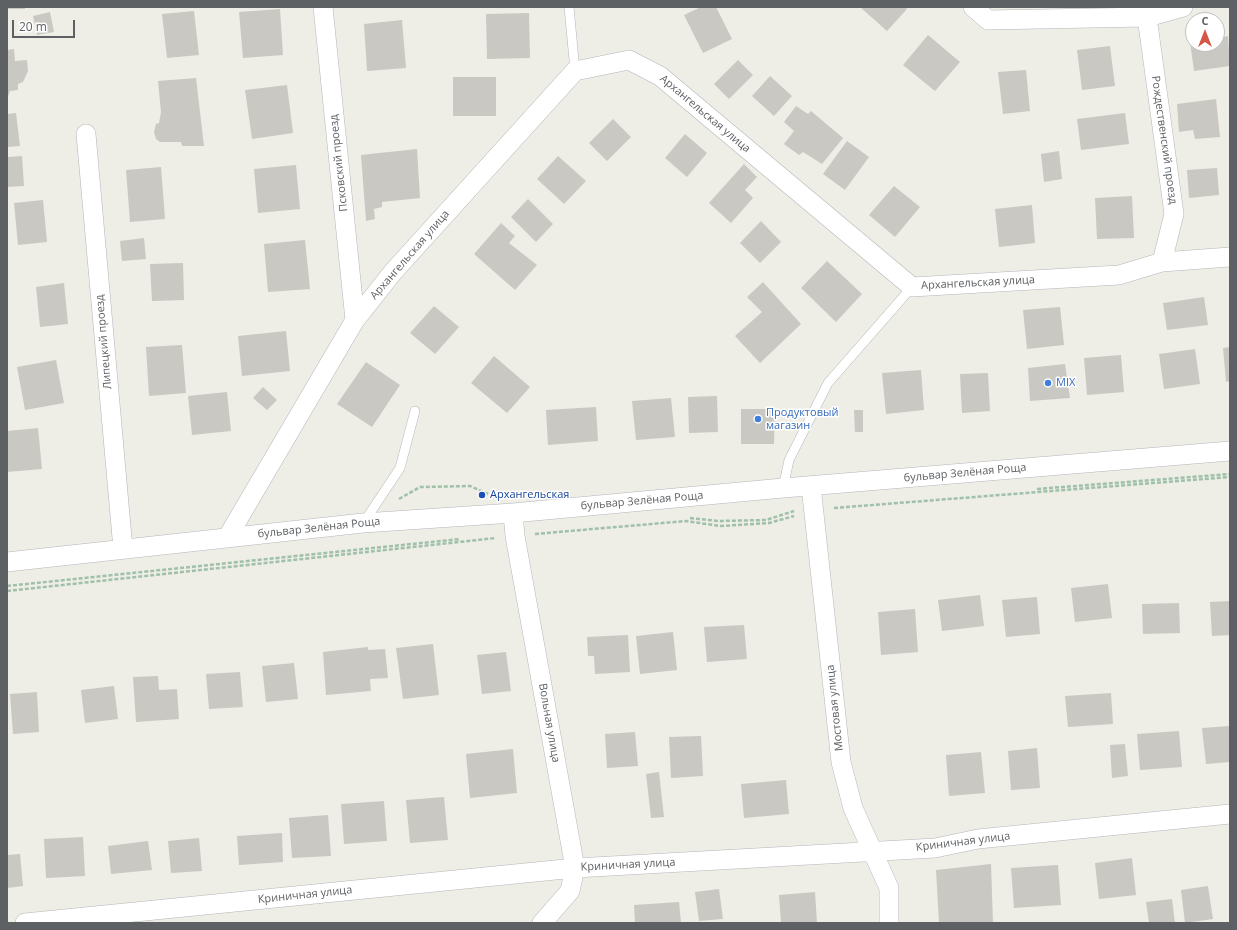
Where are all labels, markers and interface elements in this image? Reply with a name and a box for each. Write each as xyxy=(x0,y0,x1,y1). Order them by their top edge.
scale bar xyxy=(14,12,77,38)
north arrow xyxy=(1185,12,1225,52)
text: С xyxy=(1201,13,1209,28)
text: 20 m xyxy=(19,18,47,35)
street label: Архангельская улица xyxy=(657,72,753,156)
street label: Рождественский проезд xyxy=(1148,75,1180,205)
street label: Псковский проезд xyxy=(327,114,351,212)
street label: Архангельская улица xyxy=(368,208,452,302)
street label: Архангельская улица xyxy=(921,273,1035,293)
street label: Липецкий проезд xyxy=(93,294,115,390)
place label: MIX xyxy=(1056,376,1075,390)
marker: MIX xyxy=(1043,378,1053,388)
place label: Продуктовый магазин xyxy=(766,406,838,432)
marker: Продуктовый магазин xyxy=(753,414,763,424)
street label: бульвар Зелёная Роща xyxy=(903,461,1027,485)
place label: Архангельская xyxy=(490,488,569,502)
street label: бульвар Зелёная Роща xyxy=(580,489,704,513)
marker: Архангельская xyxy=(477,490,487,500)
street label: бульвар Зелёная Роща xyxy=(257,515,381,541)
street label: Мостовая улица xyxy=(824,664,846,752)
street label: Вольная улица xyxy=(536,682,562,764)
street label: Криничная улица xyxy=(915,830,1011,854)
street label: Криничная улица xyxy=(580,856,676,874)
street label: Криничная улица xyxy=(257,883,353,907)

